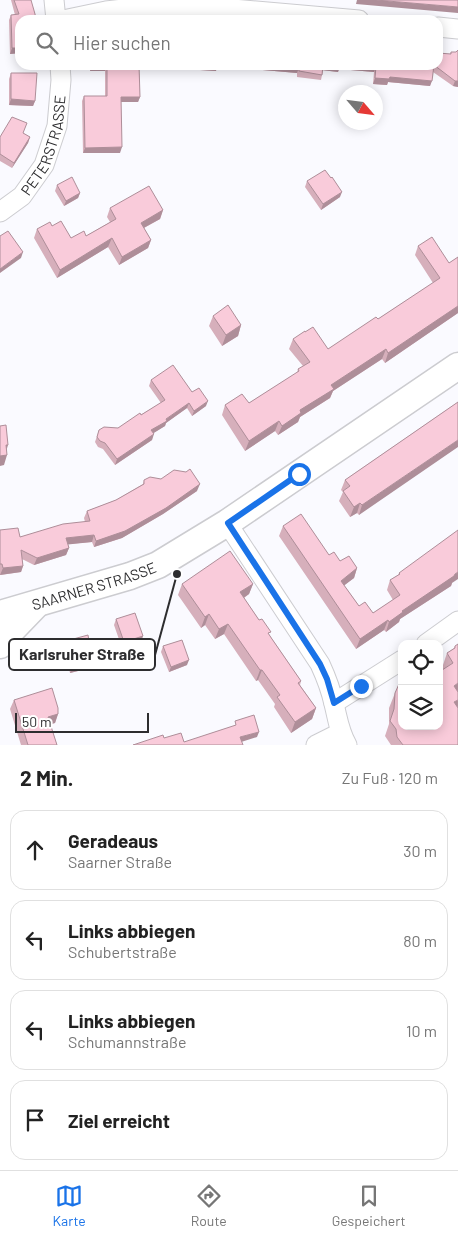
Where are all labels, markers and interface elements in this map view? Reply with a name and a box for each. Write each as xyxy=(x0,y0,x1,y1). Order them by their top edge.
search box xyxy=(15,15,443,70)
icon: search xyxy=(33,29,61,57)
text: Hier suchen xyxy=(73,31,171,54)
north arrow xyxy=(338,85,383,130)
street label: PETERSTRASSE xyxy=(17,94,69,198)
route start xyxy=(288,463,311,486)
street label: SAARNER STRASSE xyxy=(29,558,159,613)
callout: Karlsruher Straße xyxy=(9,639,155,670)
map controls xyxy=(398,640,443,730)
button: locate xyxy=(398,640,443,685)
text: Karlsruher Straße xyxy=(19,644,145,663)
route end xyxy=(350,675,373,698)
button: layers xyxy=(398,685,443,730)
scale bar xyxy=(15,710,149,733)
text: 50 m xyxy=(22,713,51,730)
text: 2 Min. xyxy=(20,765,73,790)
text: Zu Fuß · 120 m xyxy=(342,768,438,787)
text: Geradeaus xyxy=(68,829,158,852)
icon: ahead xyxy=(21,836,49,864)
text: 30 m xyxy=(403,841,437,860)
text: Saarner Straße xyxy=(68,852,172,871)
text: Links abbiegen xyxy=(68,919,195,942)
icon: left xyxy=(21,926,49,954)
text: 80 m xyxy=(403,931,437,950)
text: Schubertstraße xyxy=(68,942,177,961)
text: Links abbiegen xyxy=(68,1009,195,1032)
icon: left xyxy=(21,1016,49,1044)
text: 10 m xyxy=(406,1021,437,1040)
text: Schumannstraße xyxy=(68,1032,186,1051)
icon: arrive xyxy=(21,1106,49,1134)
text: Ziel erreicht xyxy=(68,1109,170,1132)
tab: Karte xyxy=(52,1182,86,1229)
tab: Route xyxy=(191,1182,227,1229)
tab: Gespeichert xyxy=(332,1182,406,1229)

